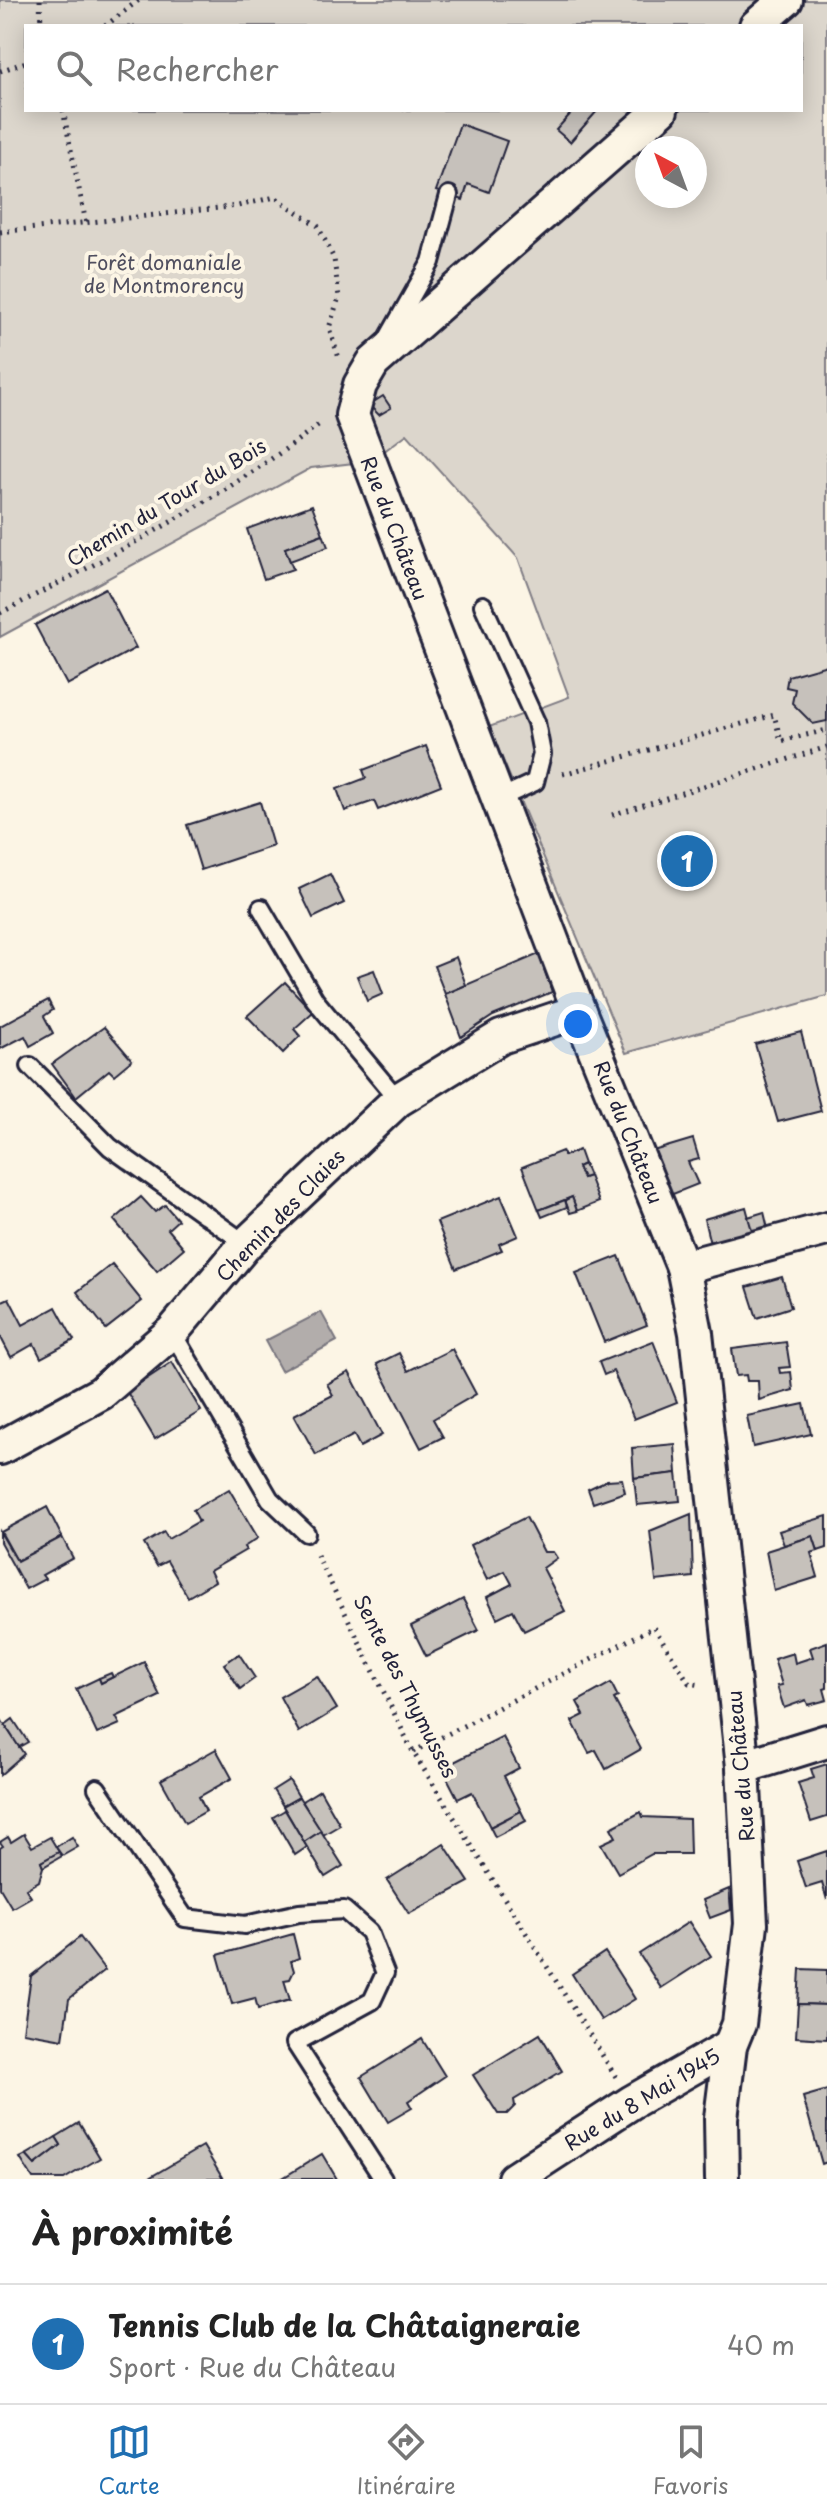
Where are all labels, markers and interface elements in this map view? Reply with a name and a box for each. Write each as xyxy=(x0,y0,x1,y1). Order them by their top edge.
search box xyxy=(24,24,803,112)
icon: search xyxy=(52,46,96,90)
text: Rechercher xyxy=(116,46,279,91)
north arrow xyxy=(635,136,707,208)
park label: Forêt domaniale de Montmorency xyxy=(84,247,244,300)
street label: Chemin du Tour du Bois xyxy=(61,430,271,574)
street label: Rue du Château xyxy=(354,452,436,604)
pin: 1 xyxy=(661,831,713,891)
your location xyxy=(558,1004,598,1044)
street label: Rue du Château xyxy=(587,1056,671,1208)
street label: Chemin des Claies xyxy=(209,1142,351,1288)
street label: Sente des Thymusses xyxy=(347,1589,465,1783)
street label: Rue du Château xyxy=(718,1689,762,1843)
street label: Rue du 8 Mai 1945 xyxy=(558,2040,726,2158)
text: À proximité xyxy=(32,2205,233,2257)
text: Tennis Club de la Châtaigneraie xyxy=(108,2302,581,2347)
text: 1 xyxy=(52,2325,64,2364)
text: 40 m xyxy=(727,2325,795,2364)
text: Sport · Rue du Château xyxy=(108,2347,396,2386)
tab: Carte xyxy=(99,2420,160,2501)
tab: Itinéraire xyxy=(357,2420,456,2501)
tab: Favoris xyxy=(653,2420,728,2501)

